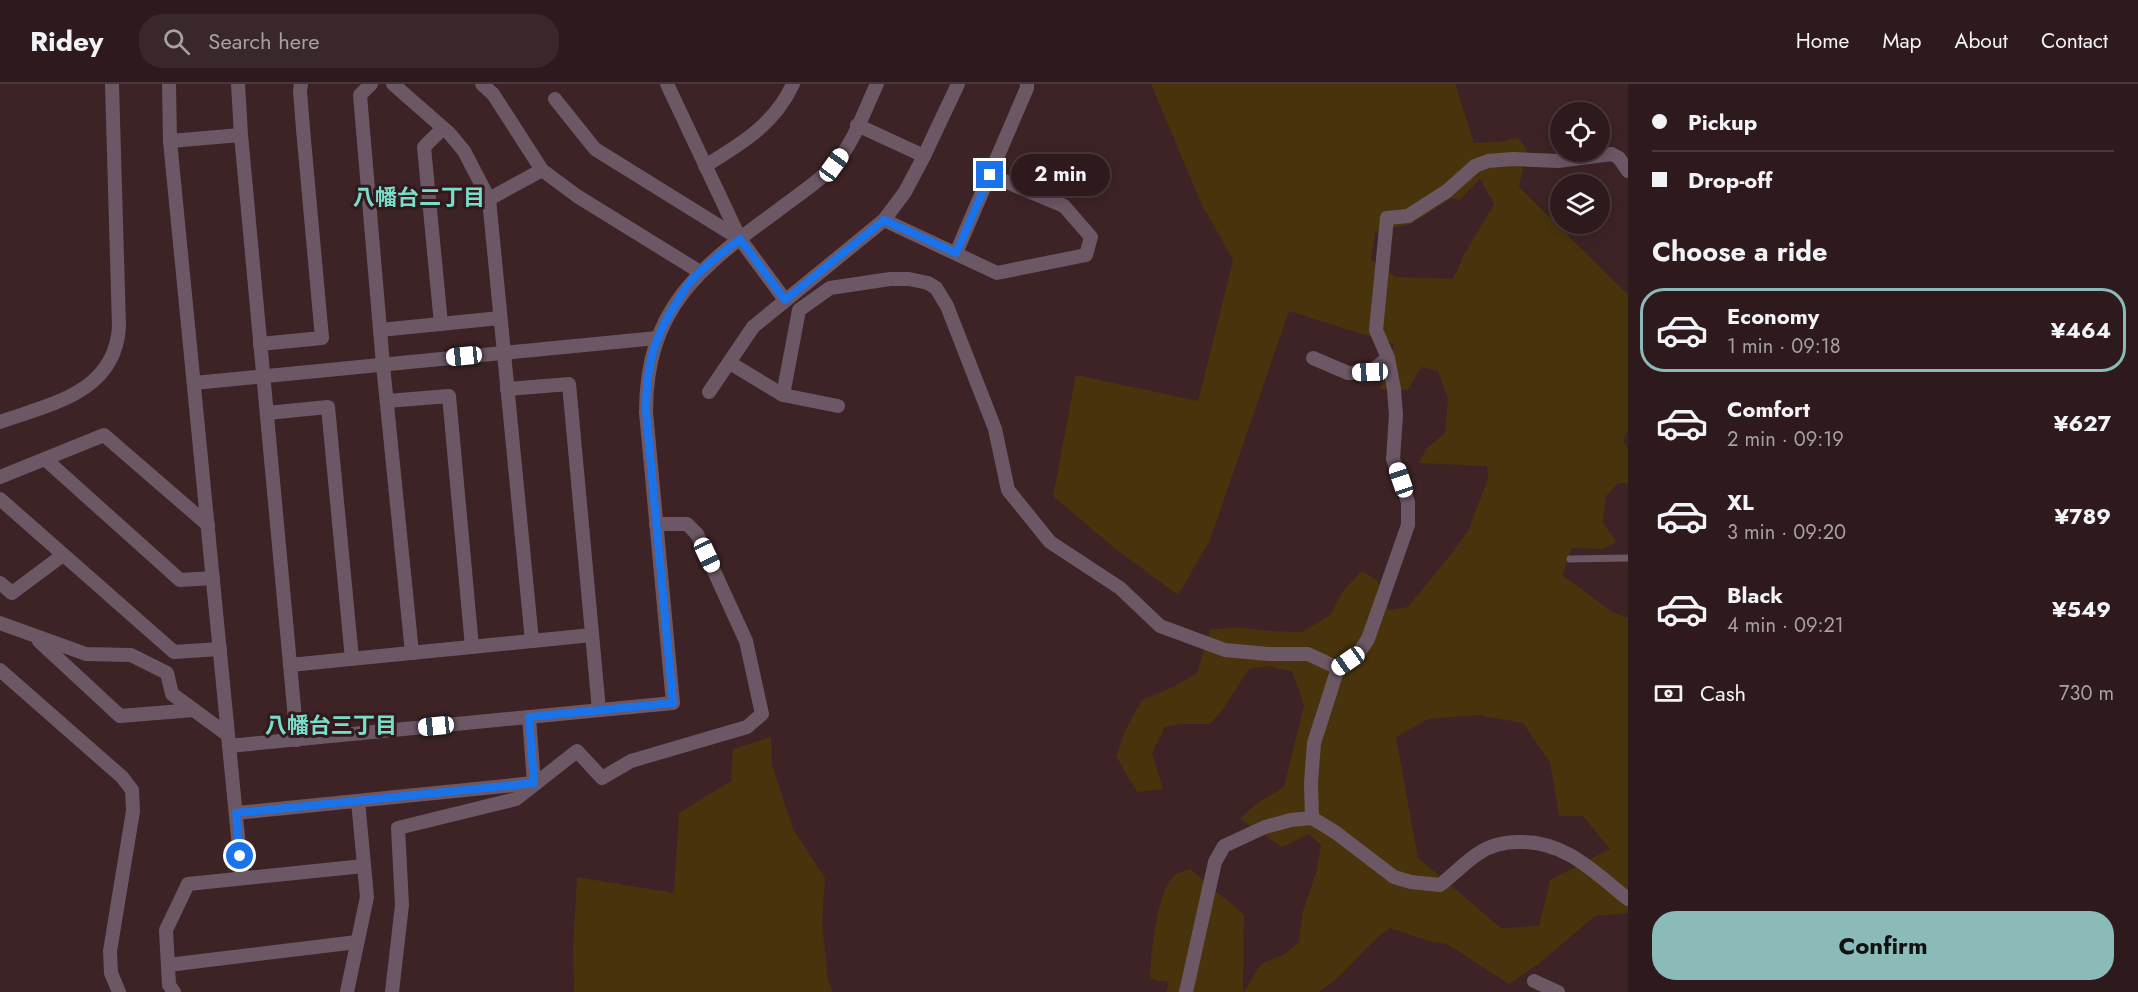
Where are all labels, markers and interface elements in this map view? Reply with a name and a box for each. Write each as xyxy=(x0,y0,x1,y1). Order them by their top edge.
search box xyxy=(139,14,559,68)
text: Ridey xyxy=(30,21,103,62)
icon: search xyxy=(160,25,193,58)
text: Search here xyxy=(208,25,320,57)
text: Home xyxy=(1796,26,1849,56)
text: Map xyxy=(1882,26,1922,56)
text: About xyxy=(1955,26,2008,56)
text: Contact xyxy=(2041,26,2108,56)
map controls xyxy=(1550,102,1610,234)
button: locate xyxy=(1550,102,1610,162)
text: Pickup xyxy=(1688,106,1757,138)
car xyxy=(816,145,852,185)
callout: 2 min xyxy=(1011,154,1110,196)
text: 2 min xyxy=(1034,160,1087,189)
route end xyxy=(976,161,1003,188)
text: Drop-off xyxy=(1688,164,1772,196)
button: layers xyxy=(1550,174,1610,234)
district label: 八幡台二丁目 xyxy=(353,181,485,213)
text: Choose a ride xyxy=(1652,232,1827,271)
text: Economy xyxy=(1727,300,1819,332)
icon: car xyxy=(1655,303,1709,357)
text: ¥464 xyxy=(2051,314,2111,346)
text: 1 min · 09:18 xyxy=(1727,332,1841,361)
car xyxy=(445,345,483,367)
car xyxy=(1352,362,1388,382)
text: Comfort xyxy=(1727,393,1810,425)
icon: car xyxy=(1655,396,1709,450)
text: ¥627 xyxy=(2054,407,2111,439)
text: 2 min · 09:19 xyxy=(1727,425,1844,454)
car xyxy=(1387,460,1415,500)
text: XL xyxy=(1727,486,1754,518)
icon: car xyxy=(1655,489,1709,543)
text: ¥789 xyxy=(2055,500,2111,532)
text: 3 min · 09:20 xyxy=(1727,518,1846,547)
car xyxy=(691,535,723,575)
text: Black xyxy=(1727,579,1783,611)
icon: car xyxy=(1655,582,1709,636)
text: ¥549 xyxy=(2052,593,2111,625)
text: 4 min · 09:21 xyxy=(1727,611,1844,640)
car xyxy=(1328,643,1368,679)
icon: cash xyxy=(1652,677,1685,710)
text: Cash xyxy=(1700,677,1746,709)
text: 730 m xyxy=(2059,679,2114,708)
district label: 八幡台三丁目 xyxy=(265,709,397,741)
car xyxy=(417,715,455,737)
route start xyxy=(226,842,253,869)
button: Confirm xyxy=(1652,911,2114,980)

